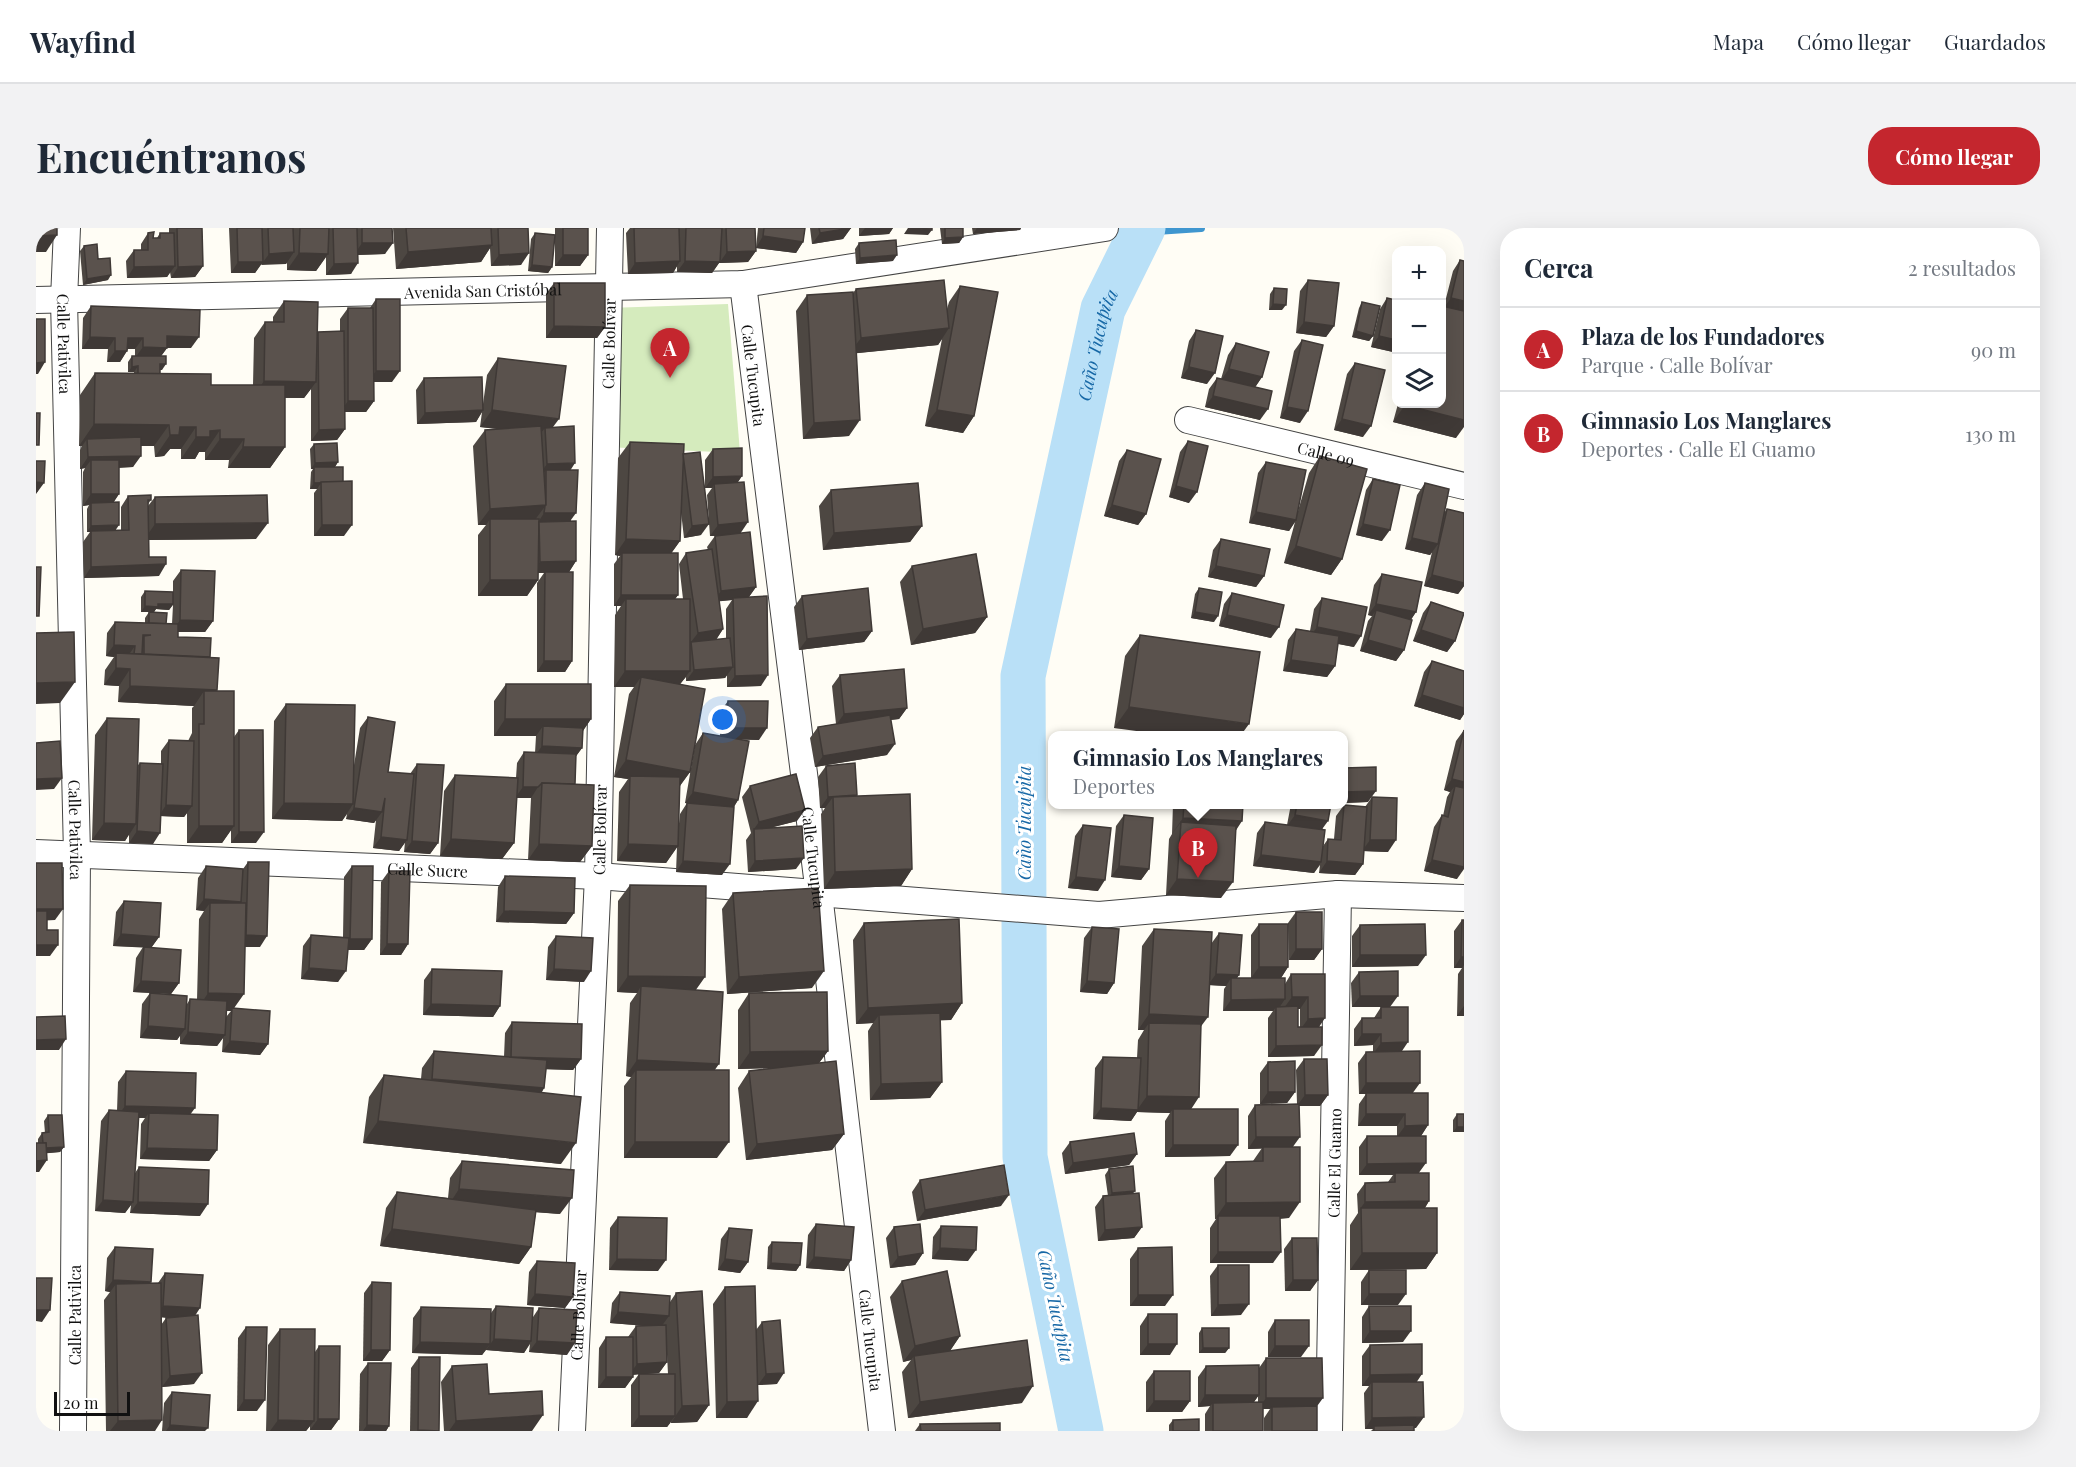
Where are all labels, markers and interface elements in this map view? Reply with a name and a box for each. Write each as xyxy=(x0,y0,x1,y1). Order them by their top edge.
text: Wayfind xyxy=(30,23,136,60)
text: Mapa xyxy=(1713,27,1764,55)
text: Cómo llegar xyxy=(1797,27,1911,55)
text: Guardados xyxy=(1944,27,2046,55)
button: Cómo llegar xyxy=(1868,127,2040,185)
text: Encuéntranos xyxy=(36,128,306,184)
map controls xyxy=(1392,246,1446,408)
button: + xyxy=(1392,246,1446,300)
text: Cerca xyxy=(1524,250,1593,285)
text: 2 resultados xyxy=(1908,254,2016,281)
street label: Avenida San Cristóbal xyxy=(403,278,562,302)
water label: Caño Tucupita xyxy=(1071,285,1123,403)
street label: Calle Pativilca xyxy=(53,293,77,394)
street label: Calle Bolívar xyxy=(597,298,619,389)
button: − xyxy=(1392,300,1446,354)
text: Plaza de los Fundadores xyxy=(1581,321,1825,351)
street label: Calle Tucupita xyxy=(738,323,771,428)
pin: A xyxy=(650,328,690,378)
text: A xyxy=(1537,336,1550,363)
text: 90 m xyxy=(1971,336,2016,363)
text: Parque · Calle Bolívar xyxy=(1581,351,1773,378)
button: layers xyxy=(1392,354,1446,408)
text: Gimnasio Los Manglares xyxy=(1581,405,1831,435)
text: B xyxy=(1537,420,1550,447)
text: 130 m xyxy=(1965,420,2016,447)
text: Deportes · Calle El Guamo xyxy=(1581,435,1816,462)
street label: Calle 09 xyxy=(1296,436,1357,470)
your location xyxy=(708,705,737,734)
popup xyxy=(1048,731,1348,809)
text: Gimnasio Los Manglares xyxy=(1073,742,1323,772)
water label: Caño Tucupita xyxy=(1012,766,1036,880)
text: Deportes xyxy=(1073,772,1155,799)
street label: Calle Pativilca xyxy=(65,779,88,880)
street label: Calle Bolívar xyxy=(588,784,610,875)
street label: Calle Tucupita xyxy=(798,805,831,910)
pin: B xyxy=(1178,828,1218,878)
street label: Calle Sucre xyxy=(387,857,468,881)
street label: Calle El Guamo xyxy=(1322,1108,1345,1218)
water label: Caño Tucupita xyxy=(1032,1247,1080,1365)
street label: Calle Pativilca xyxy=(64,1265,85,1365)
street label: Calle Bolívar xyxy=(565,1269,590,1361)
street label: Calle Tucupita xyxy=(855,1288,888,1392)
scale bar xyxy=(54,1389,130,1416)
text: 20 m xyxy=(63,1392,98,1413)

